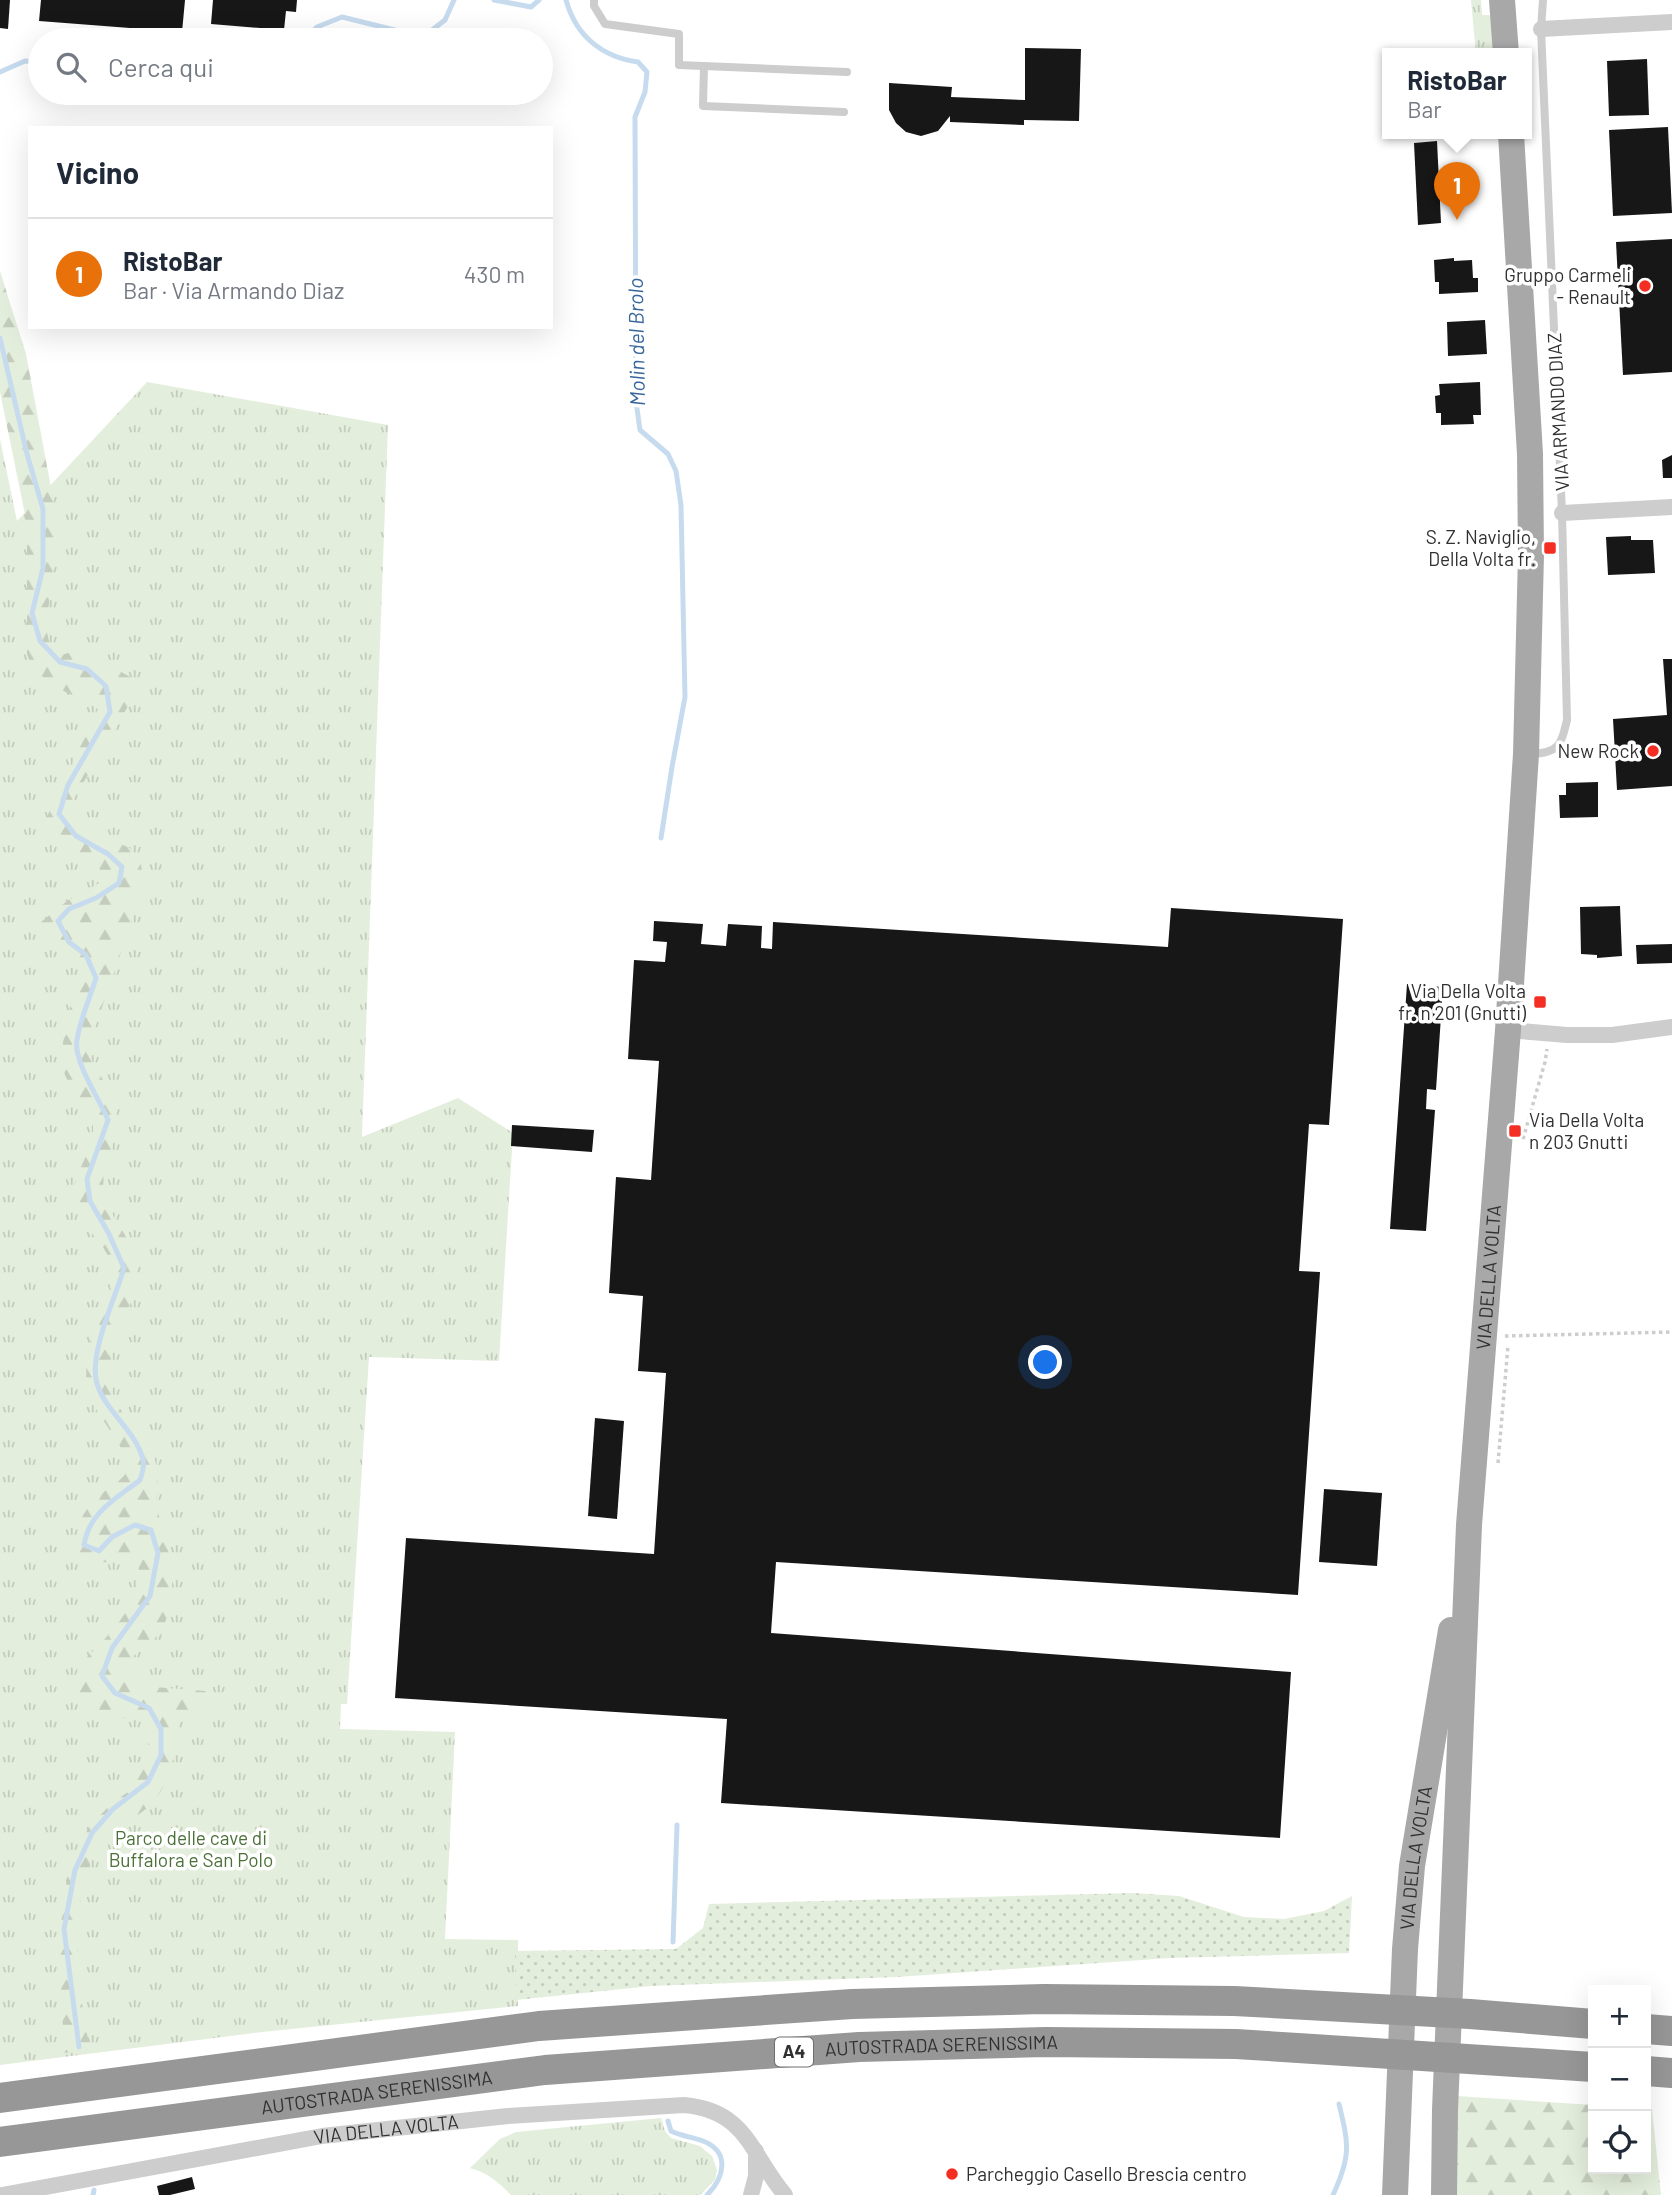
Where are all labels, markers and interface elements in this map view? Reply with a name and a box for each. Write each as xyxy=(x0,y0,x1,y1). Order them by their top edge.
search box xyxy=(28,28,553,105)
icon: search xyxy=(52,48,90,86)
popup xyxy=(1382,48,1532,139)
text: Cerca qui xyxy=(108,51,214,82)
text: RistoBar xyxy=(1407,64,1507,95)
text: Bar xyxy=(1407,95,1442,123)
text: Vicino xyxy=(56,154,139,190)
pin: 1 xyxy=(1434,162,1480,220)
text: RistoBar xyxy=(123,245,223,276)
text: 1 xyxy=(75,260,83,288)
text: 430 m xyxy=(464,260,525,288)
place label: Gruppo Carmeli - Renault xyxy=(1504,263,1631,308)
text: Bar · Via Armando Diaz xyxy=(123,276,344,304)
water label: Molin del Brolo xyxy=(622,278,649,406)
marker: Gruppo Carmeli - Renault xyxy=(1637,278,1653,294)
street label: VIA ARMANDO DIAZ xyxy=(1542,332,1573,492)
place label: S. Z. Naviglio, Della Volta fr. xyxy=(1426,525,1536,570)
marker: S. Z. Naviglio, Della Volta fr. xyxy=(1542,540,1558,556)
place label: New Rock xyxy=(1557,739,1639,762)
marker: New Rock xyxy=(1645,743,1661,759)
place label: Via Della Volta fr. n 201 (Gnutti) xyxy=(1398,979,1527,1024)
marker: Via Della Volta fr. n 201 (Gnutti) xyxy=(1532,994,1548,1010)
place label: Via Della Volta n 203 Gnutti xyxy=(1529,1108,1644,1153)
marker: Via Della Volta n 203 Gnutti xyxy=(1507,1123,1523,1139)
street label: VIA DELLA VOLTA xyxy=(1471,1204,1505,1351)
your location xyxy=(1028,1345,1062,1379)
street label: VIA DELLA VOLTA xyxy=(1395,1784,1436,1931)
park label: Parco delle cave di Buffalora e San Polo xyxy=(109,1826,273,1871)
map controls xyxy=(1588,1985,1651,2174)
button: + xyxy=(1588,1985,1651,2048)
street label: AUTOSTRADA SERENISSIMA xyxy=(824,2030,1058,2060)
road number: A4 xyxy=(775,2038,813,2066)
button: − xyxy=(1588,2048,1651,2111)
street label: AUTOSTRADA SERENISSIMA xyxy=(259,2065,494,2118)
street label: VIA DELLA VOLTA xyxy=(312,2109,460,2148)
button: locate xyxy=(1588,2111,1651,2174)
place label: Parcheggio Casello Brescia centro xyxy=(966,2162,1247,2185)
marker: Parcheggio Casello Brescia centro xyxy=(944,2166,960,2182)

